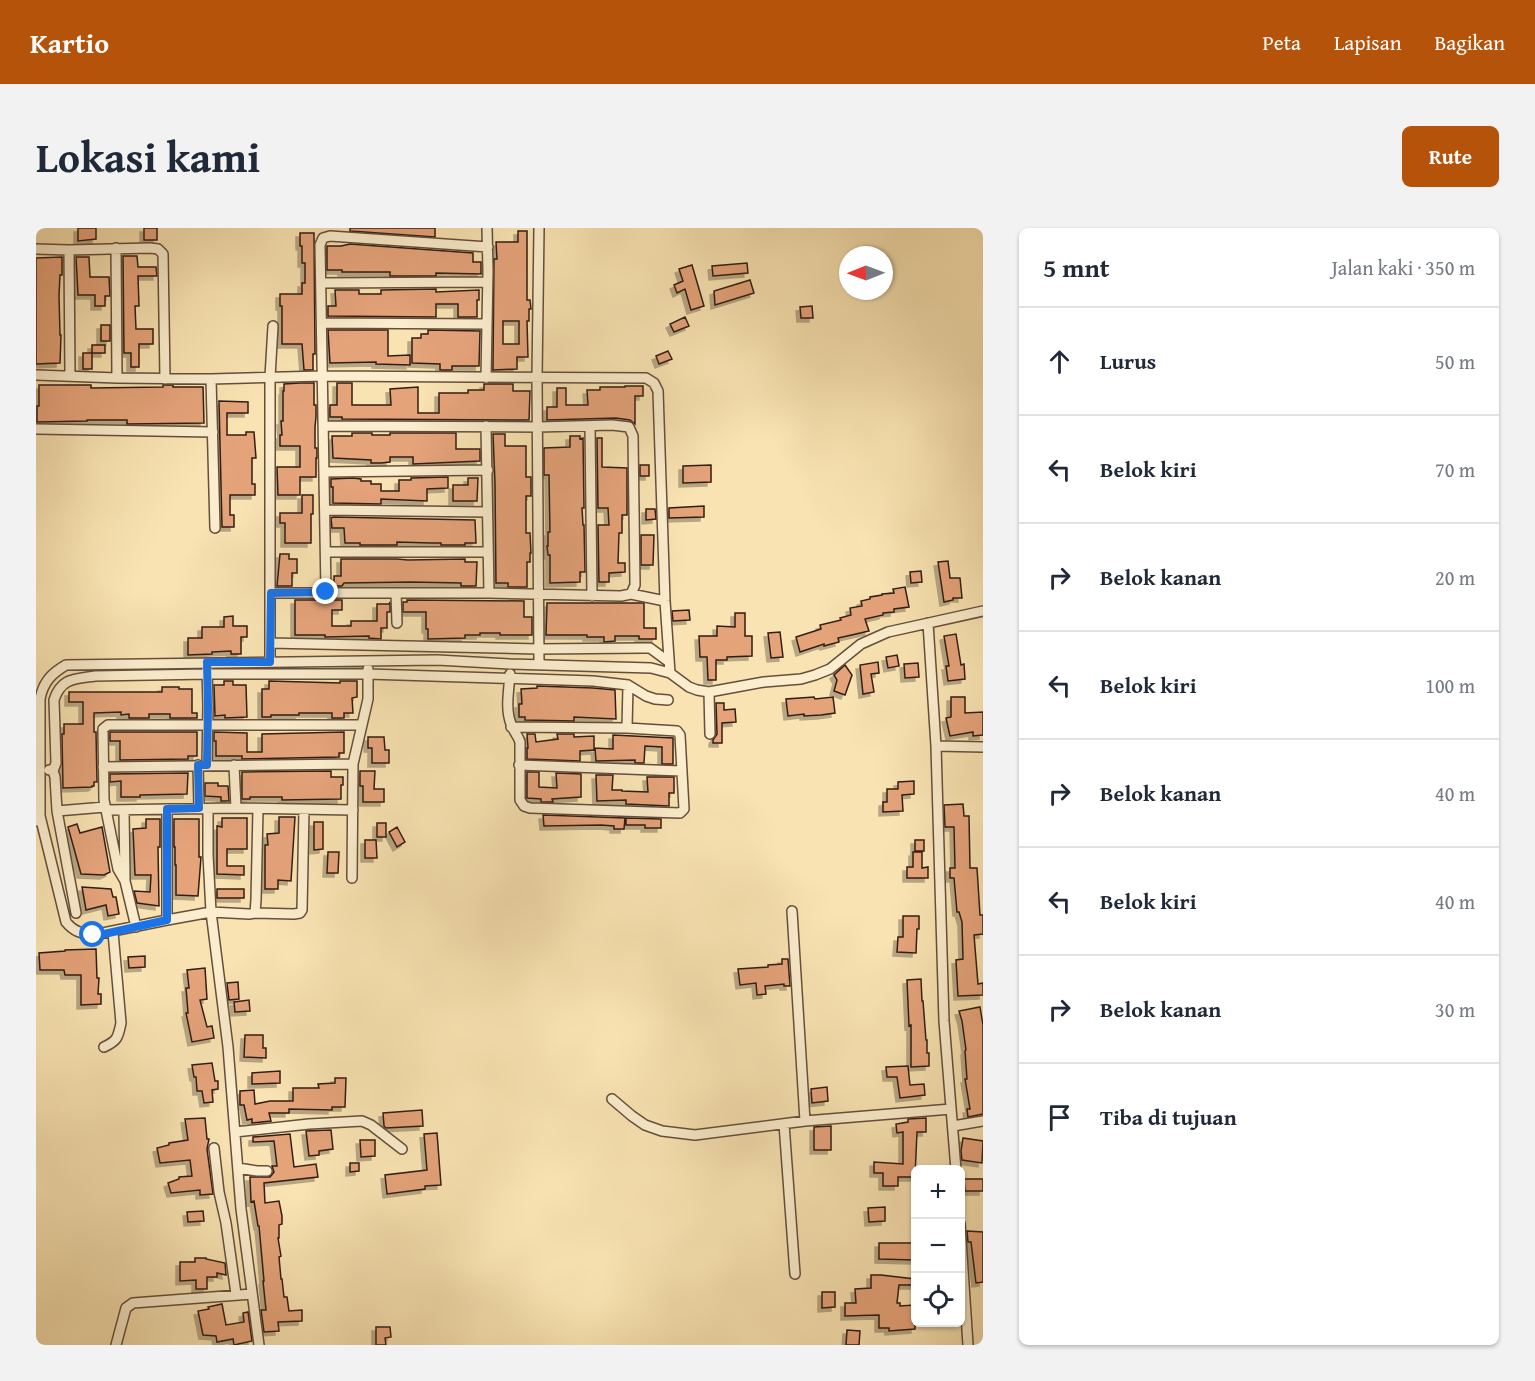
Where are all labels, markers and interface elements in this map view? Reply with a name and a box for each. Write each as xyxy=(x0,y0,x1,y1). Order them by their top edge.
text: Kartio xyxy=(30,22,109,63)
text: Peta xyxy=(1263,27,1301,58)
text: Lapisan xyxy=(1334,27,1401,58)
text: Bagikan xyxy=(1434,27,1505,58)
text: Lokasi kami xyxy=(36,126,260,187)
button: Rute xyxy=(1402,126,1499,187)
north arrow xyxy=(839,246,893,300)
text: 5 mnt xyxy=(1043,248,1110,287)
text: Jalan kaki · 350 m xyxy=(1331,253,1475,282)
icon: ahead xyxy=(1043,345,1076,378)
text: Lurus xyxy=(1100,345,1156,377)
text: 50 m xyxy=(1435,347,1475,376)
icon: left xyxy=(1043,453,1076,486)
text: Belok kiri xyxy=(1100,453,1197,485)
text: 70 m xyxy=(1435,455,1475,484)
icon: right xyxy=(1043,561,1076,594)
text: Belok kanan xyxy=(1100,561,1221,593)
text: 20 m xyxy=(1435,563,1475,592)
route end xyxy=(312,578,338,604)
icon: left xyxy=(1043,669,1076,702)
text: Belok kiri xyxy=(1100,669,1197,701)
text: 100 m xyxy=(1425,671,1475,700)
icon: right xyxy=(1043,777,1076,810)
text: Belok kanan xyxy=(1100,777,1221,809)
text: 40 m xyxy=(1435,779,1475,808)
icon: left xyxy=(1043,885,1076,918)
text: Belok kiri xyxy=(1100,885,1197,917)
text: 40 m xyxy=(1435,887,1475,916)
route start xyxy=(79,921,105,947)
icon: right xyxy=(1043,993,1076,1026)
text: Belok kanan xyxy=(1100,993,1221,1025)
text: 30 m xyxy=(1435,995,1475,1024)
icon: arrive xyxy=(1043,1101,1076,1134)
text: Tiba di tujuan xyxy=(1100,1101,1237,1133)
map controls xyxy=(911,1165,965,1327)
button: + xyxy=(911,1165,965,1219)
button: − xyxy=(911,1219,965,1273)
button: locate xyxy=(911,1273,965,1327)

